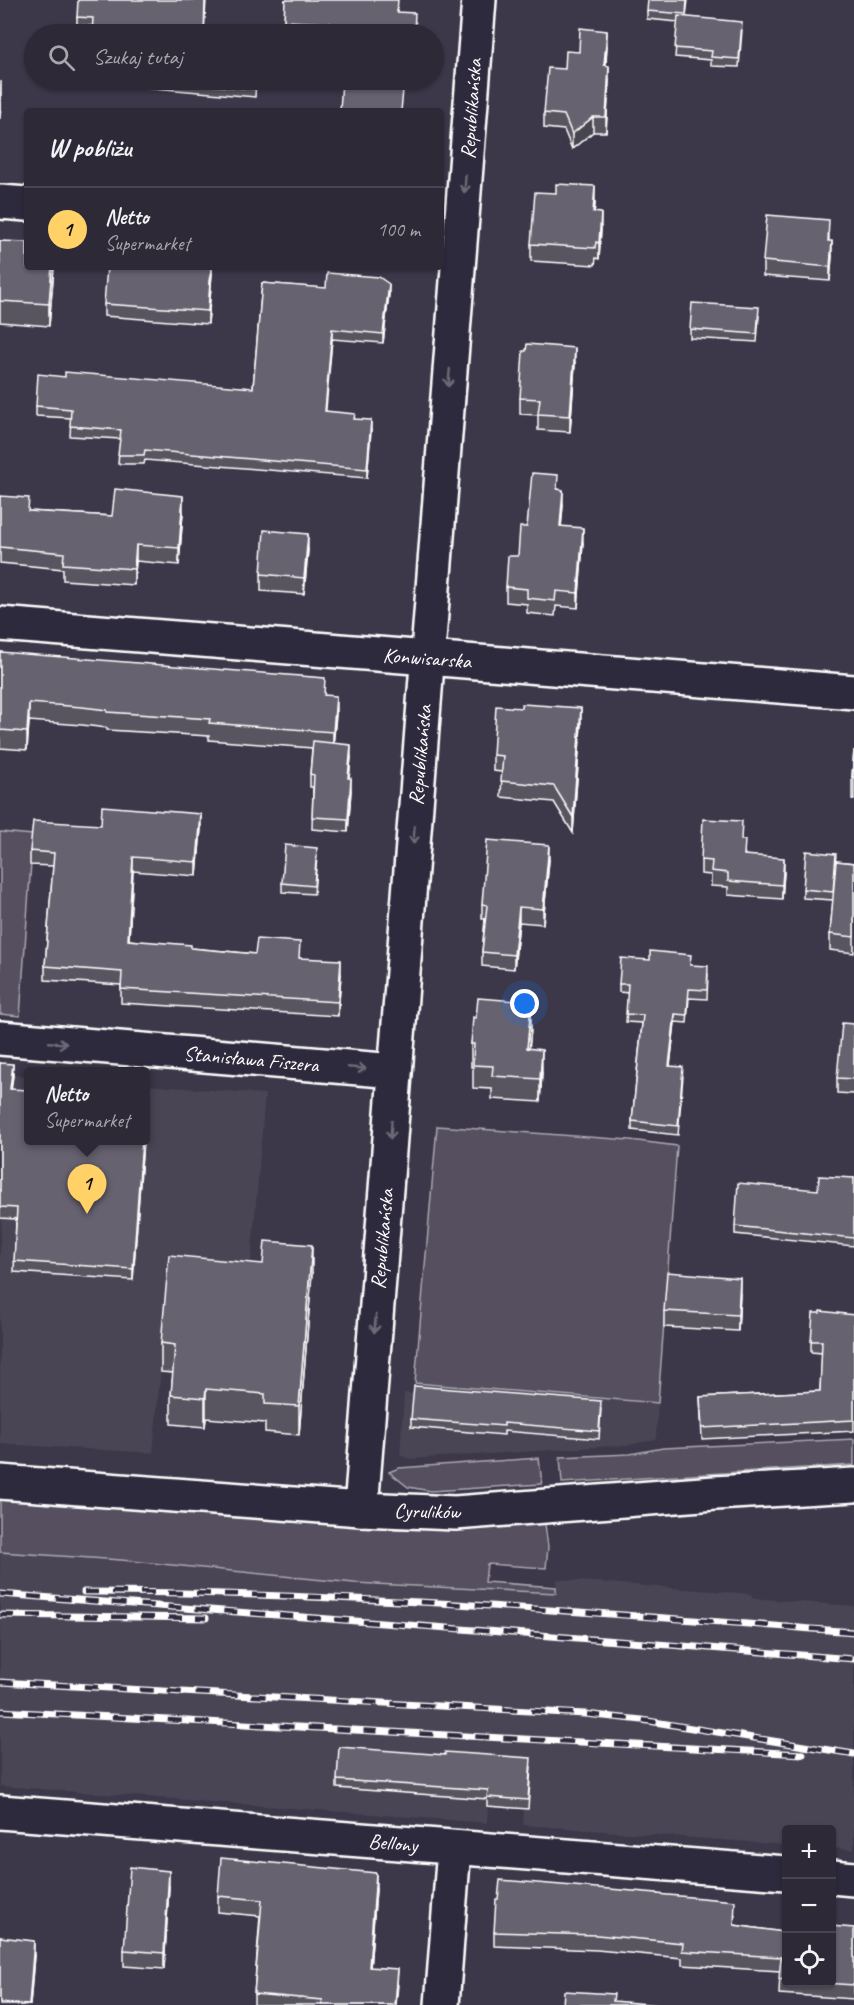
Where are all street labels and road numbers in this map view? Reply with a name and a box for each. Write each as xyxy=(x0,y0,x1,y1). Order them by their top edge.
street label: Republikańska xyxy=(455,56,488,160)
street label: Konwisarska xyxy=(382,642,474,674)
street label: Republikańska xyxy=(403,702,437,806)
street label: Stanisława Fiszera xyxy=(182,1040,321,1078)
street label: Republikańska xyxy=(365,1186,399,1290)
street label: Cyrulików xyxy=(394,1497,462,1525)
street label: Bellony xyxy=(367,1828,420,1858)

